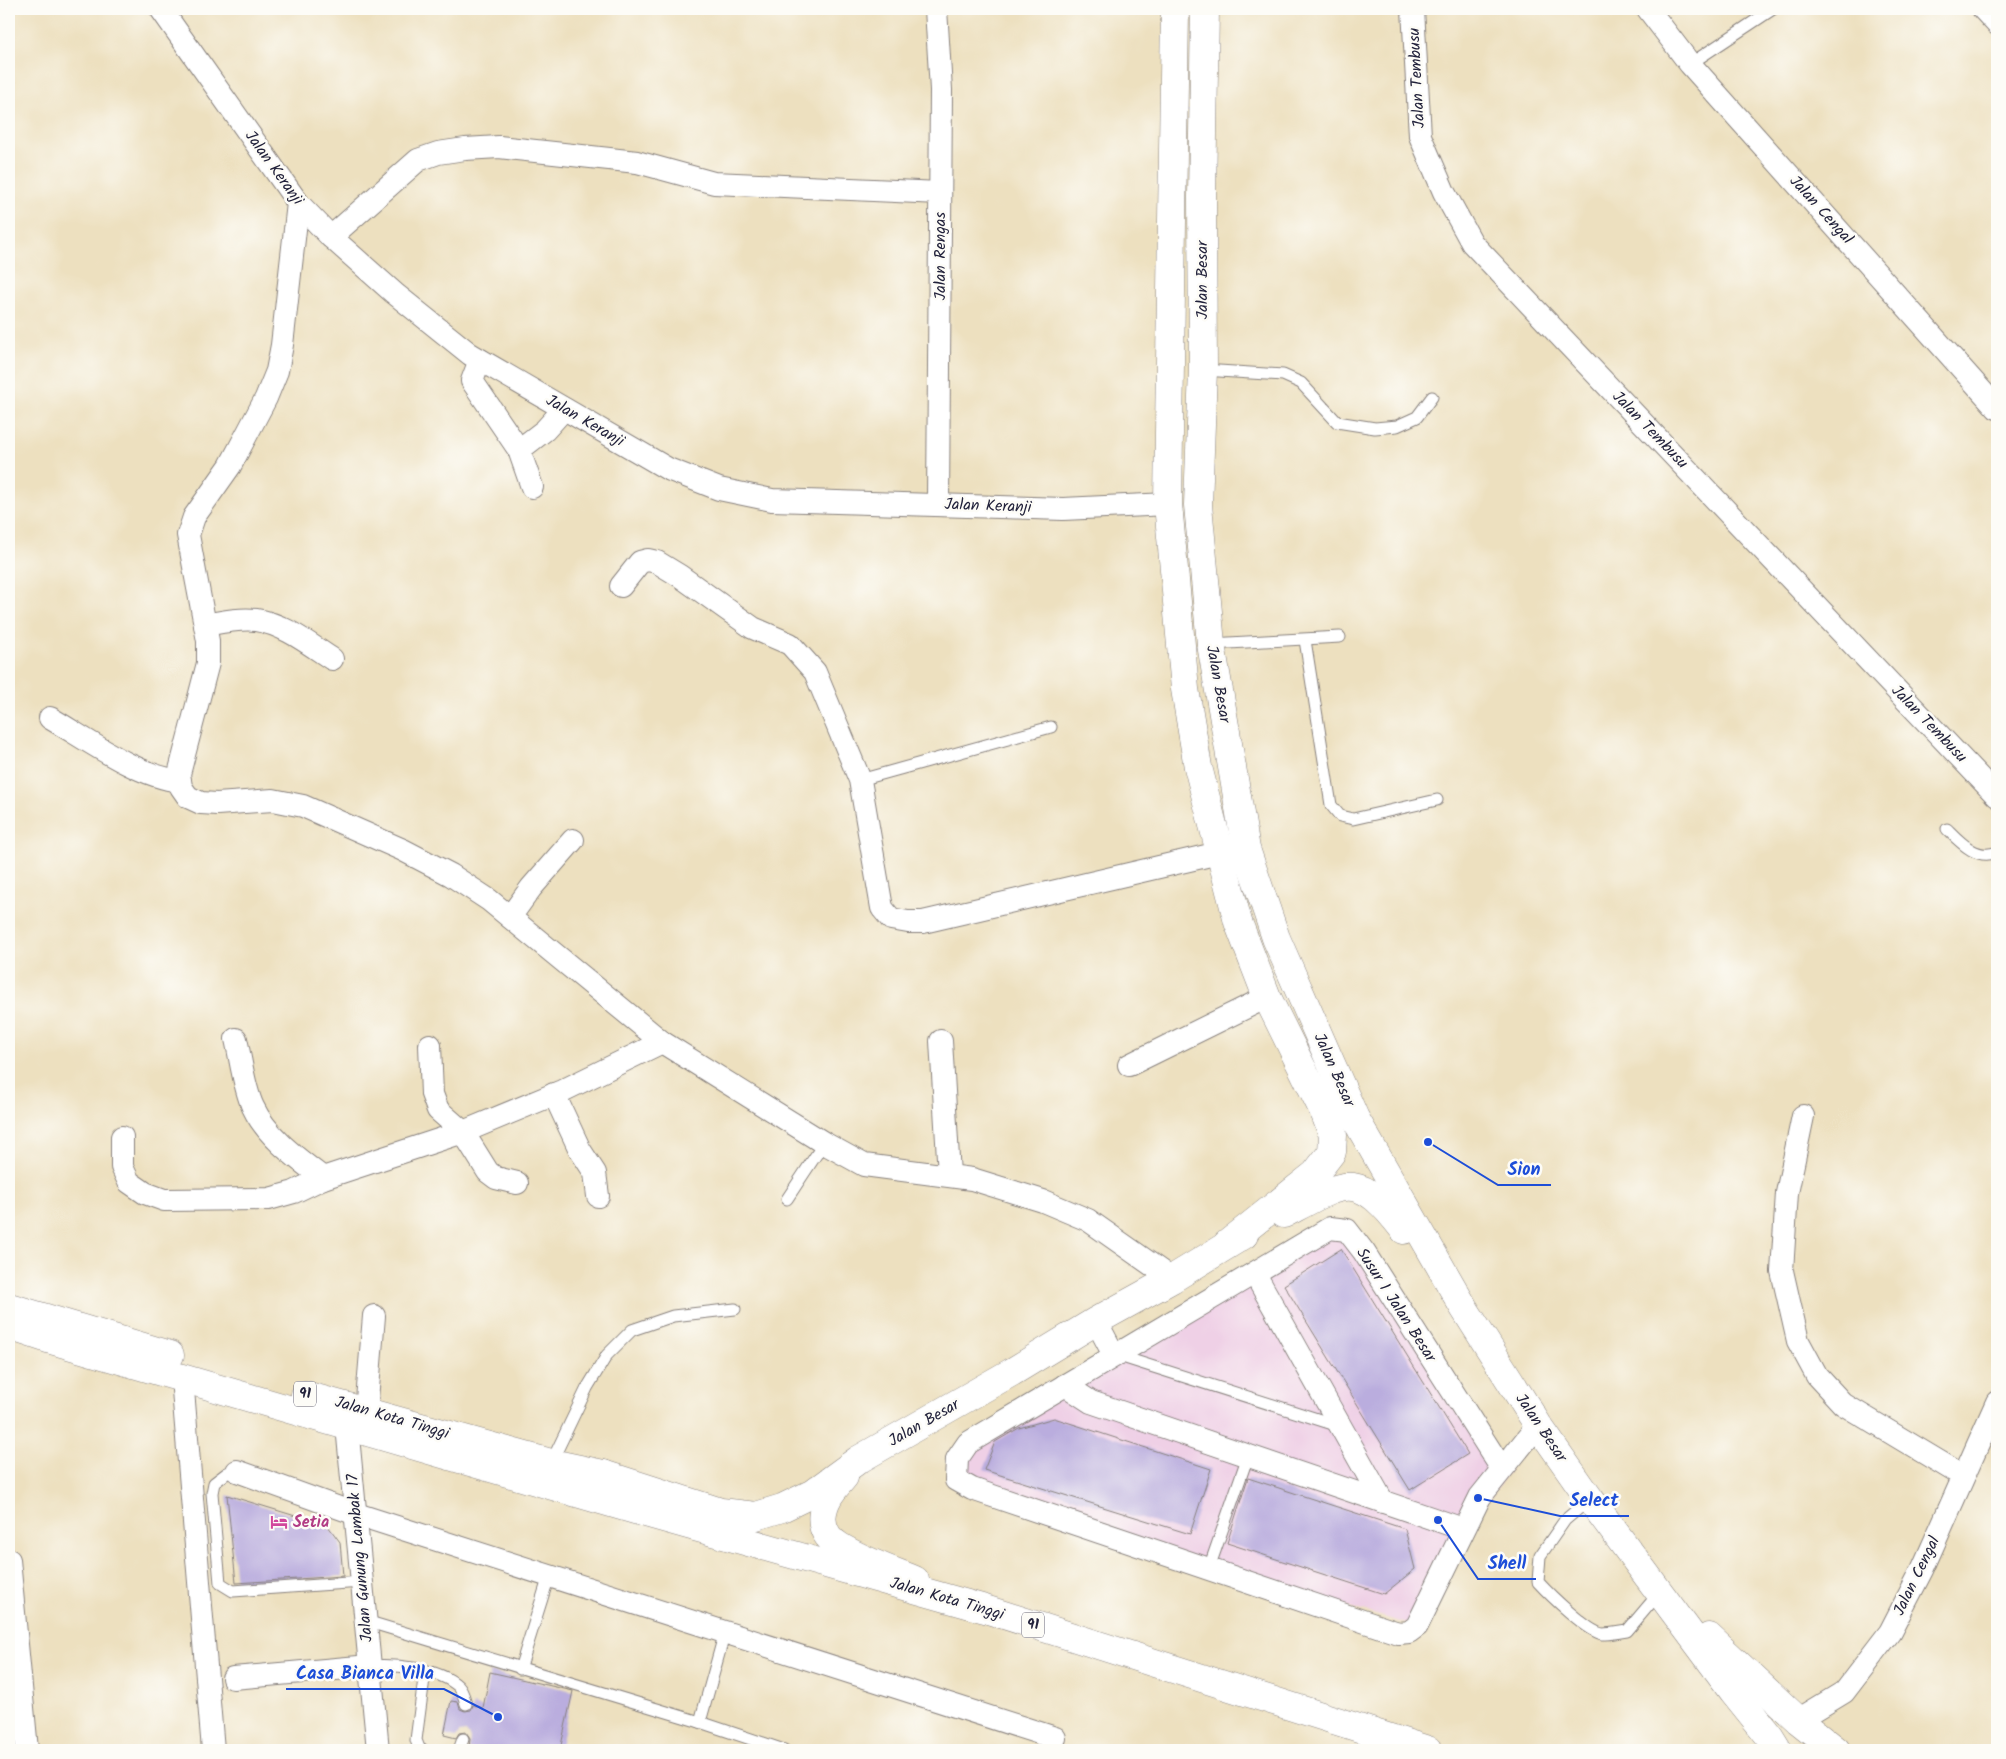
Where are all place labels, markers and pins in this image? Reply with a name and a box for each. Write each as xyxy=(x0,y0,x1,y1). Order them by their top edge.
callout: Sion xyxy=(1498,1152,1551,1185)
callout: Select xyxy=(1560,1483,1629,1516)
place label: Setia xyxy=(293,1510,329,1535)
hotel icon: Setia xyxy=(269,1512,289,1532)
callout: Shell xyxy=(1478,1546,1536,1579)
callout: Casa Bianca Villa xyxy=(286,1656,444,1689)

